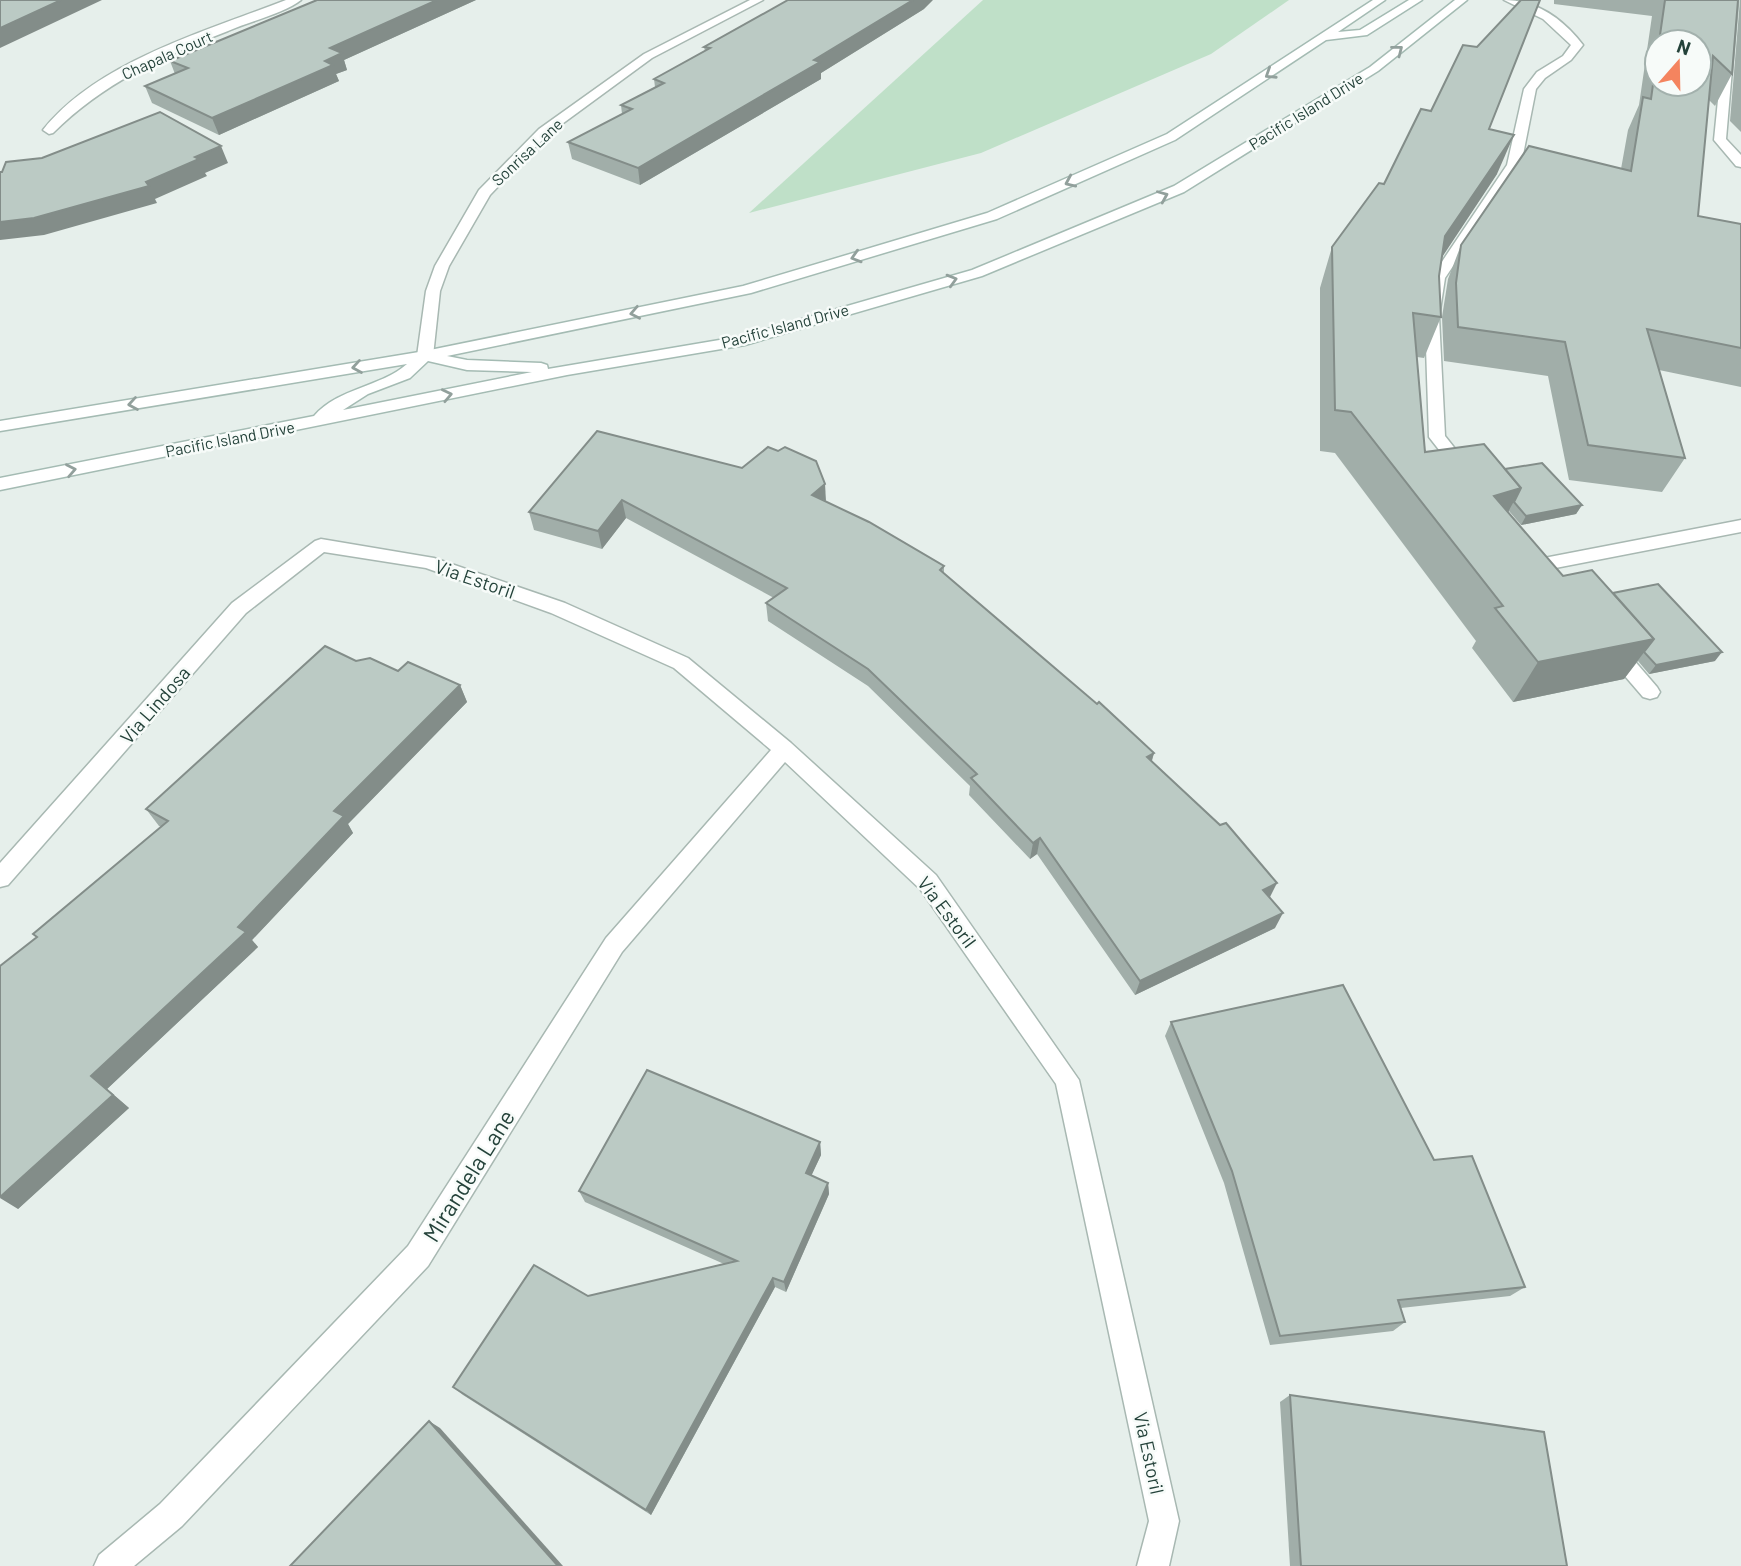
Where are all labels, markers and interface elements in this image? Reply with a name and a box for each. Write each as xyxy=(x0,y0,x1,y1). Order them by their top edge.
street label: Chapala Court xyxy=(118,26,215,83)
north arrow xyxy=(1643,28,1713,98)
text: N xyxy=(1674,34,1694,60)
one-way arrow xyxy=(1390,46,1402,59)
one-way arrow xyxy=(1264,66,1277,79)
street label: Pacific Island Drive xyxy=(1245,68,1366,153)
street label: Sonrisa Lane xyxy=(487,114,566,189)
one-way arrow xyxy=(1065,173,1077,187)
one-way arrow xyxy=(1156,190,1168,204)
one-way arrow xyxy=(850,249,862,264)
one-way arrow xyxy=(946,274,958,288)
street label: Pacific Island Drive xyxy=(719,299,851,352)
one-way arrow xyxy=(629,304,641,319)
one-way arrow xyxy=(351,359,363,374)
one-way arrow xyxy=(441,389,453,404)
one-way arrow xyxy=(127,396,139,411)
street label: Pacific Island Drive xyxy=(164,417,296,460)
one-way arrow xyxy=(65,463,77,478)
street label: Via Estoril xyxy=(432,554,518,603)
street label: Via Lindosa xyxy=(115,661,194,748)
street label: Via Estoril xyxy=(913,872,982,952)
street label: Mirandela Lane xyxy=(416,1104,520,1247)
street label: Via Estoril xyxy=(1130,1410,1169,1496)

